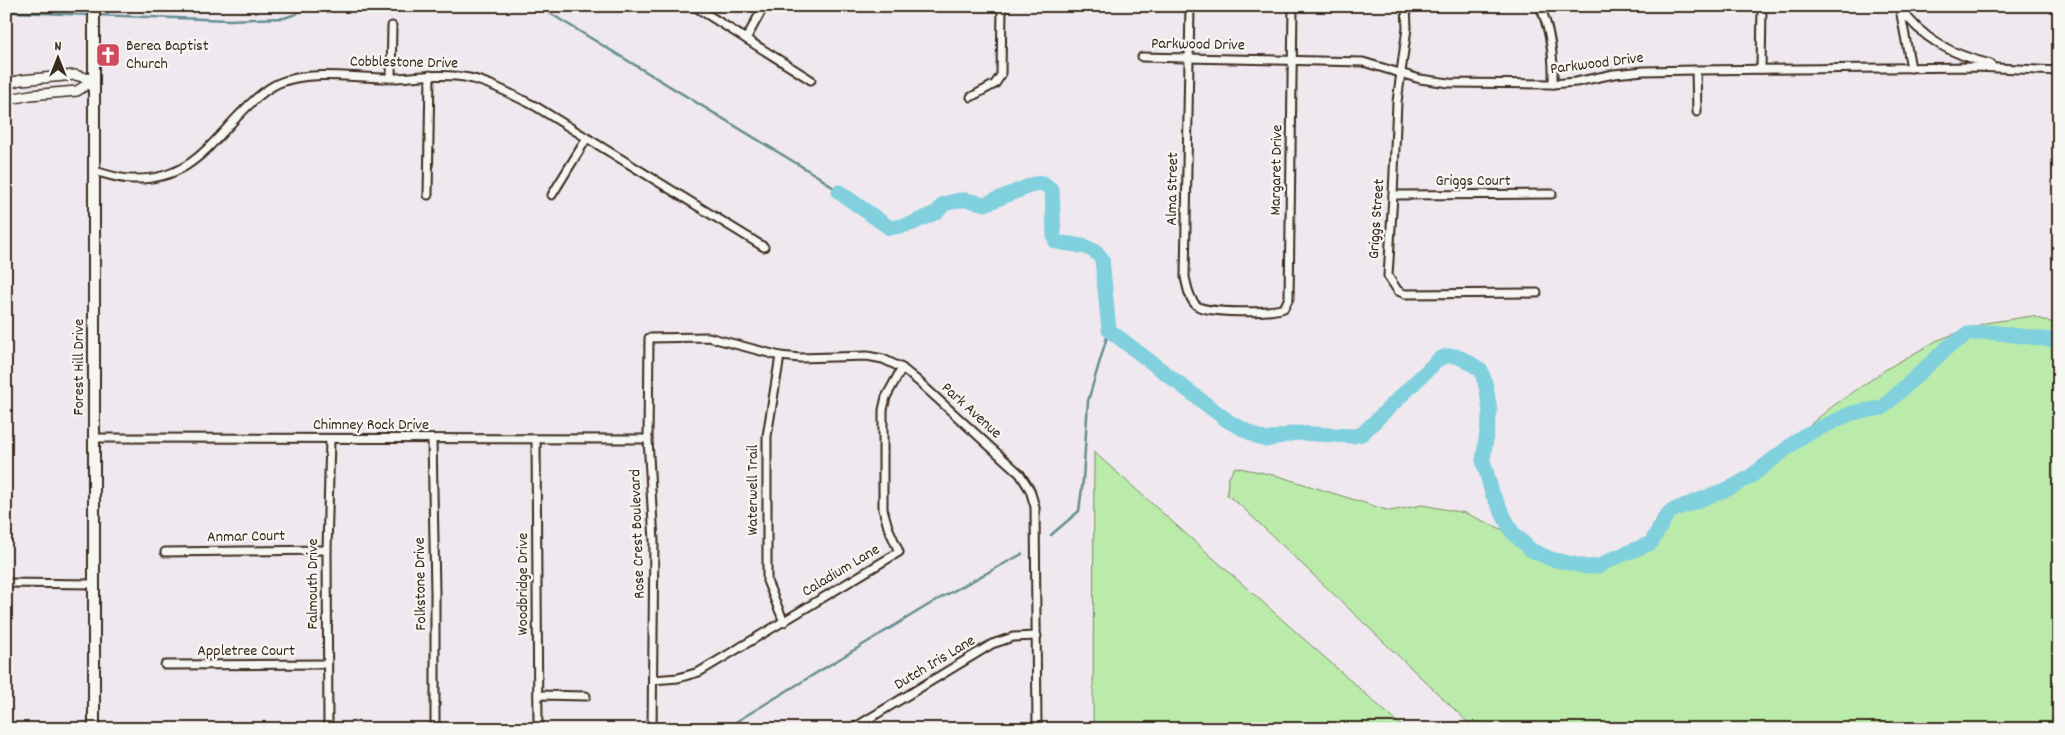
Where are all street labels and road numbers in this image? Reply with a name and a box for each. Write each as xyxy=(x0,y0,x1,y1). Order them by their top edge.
street label: Parkwood Drive xyxy=(1151,33,1245,57)
street label: Parkwood Drive xyxy=(1549,47,1645,81)
street label: Cobblestone Drive xyxy=(350,51,458,75)
street label: Margaret Drive xyxy=(1265,124,1289,216)
street label: Alma Street xyxy=(1161,152,1185,226)
street label: Griggs Court xyxy=(1435,170,1511,193)
street label: Griggs Street xyxy=(1363,178,1391,260)
street label: Forest Hill Drive xyxy=(68,319,91,415)
street label: Park Avenue xyxy=(936,377,1006,445)
street label: Chimney Rock Drive xyxy=(313,414,429,437)
street label: Waterwell Trail xyxy=(742,444,765,535)
street label: Rose Crest Boulevard xyxy=(624,469,652,599)
street label: Anmar Court xyxy=(207,525,285,549)
street label: Woodbridge Drive xyxy=(512,533,535,635)
street label: Folkstone Drive xyxy=(409,537,433,631)
street label: Falmouth Drive xyxy=(302,538,325,630)
street label: Caladium Lane xyxy=(798,539,884,603)
street label: Dutch Iris Lane xyxy=(890,630,980,696)
street label: Appletree Court xyxy=(197,640,295,663)

